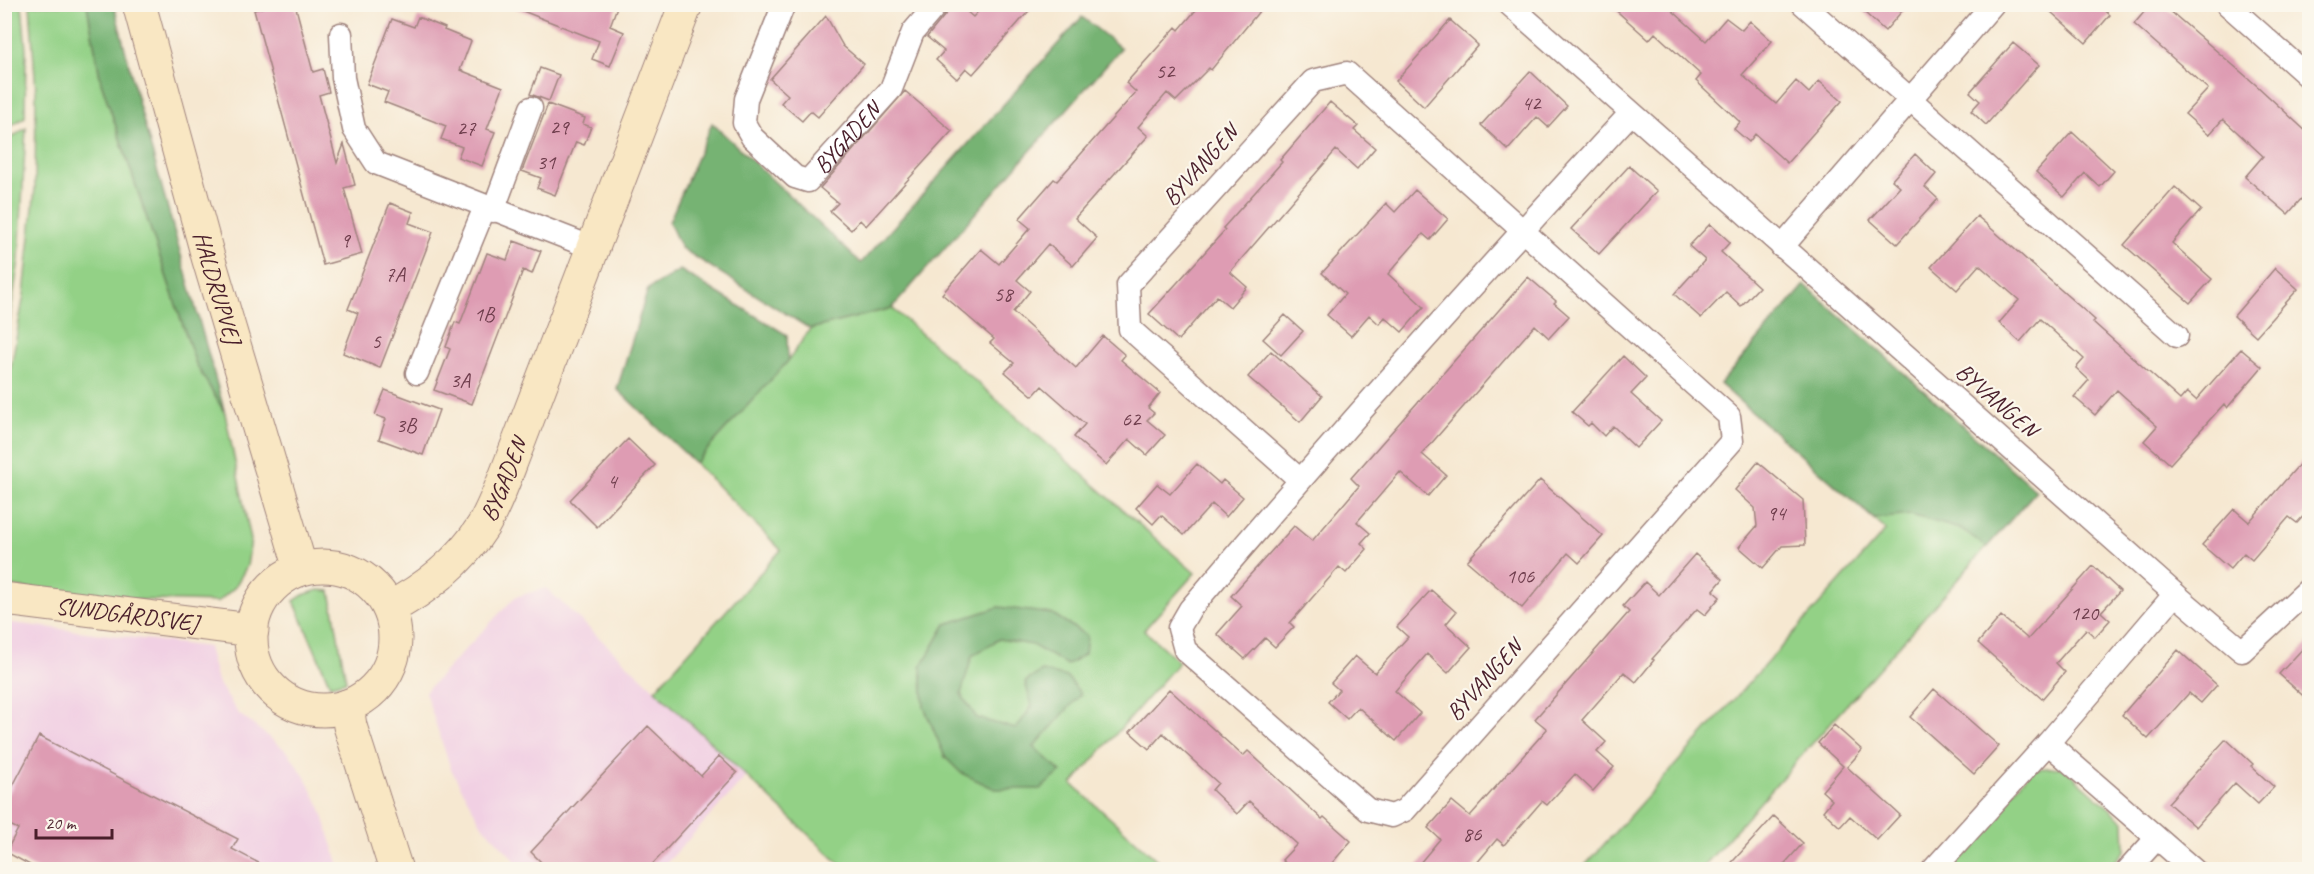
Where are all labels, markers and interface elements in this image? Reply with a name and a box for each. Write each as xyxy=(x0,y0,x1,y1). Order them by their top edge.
house number: 52 xyxy=(1156,58,1176,84)
house number: 42 xyxy=(1522,90,1542,116)
street label: BYGADEN xyxy=(807,93,889,180)
house number: 29 xyxy=(550,114,570,140)
house number: 27 xyxy=(457,115,477,141)
street label: BYVANGEN xyxy=(1156,115,1247,212)
house number: 31 xyxy=(537,149,557,175)
house number: 9 xyxy=(340,227,351,253)
street label: HALDRUPVEJ xyxy=(187,228,249,351)
house number: 7A xyxy=(385,261,406,287)
house number: 58 xyxy=(994,281,1015,307)
house number: 1B xyxy=(474,301,496,327)
house number: 5 xyxy=(371,328,382,354)
street label: BYVANGEN xyxy=(1950,356,2047,446)
house number: 3A xyxy=(450,367,471,393)
house number: 62 xyxy=(1122,406,1142,432)
house number: 3B xyxy=(396,412,418,438)
street label: BYGADEN xyxy=(473,431,535,526)
house number: 4 xyxy=(607,468,619,494)
house number: 94 xyxy=(1767,500,1788,526)
house number: 106 xyxy=(1506,563,1535,589)
street label: SUNDGÅRDSVEJ xyxy=(54,591,204,639)
house number: 120 xyxy=(2070,600,2100,626)
street label: BYVANGEN xyxy=(1440,630,1531,727)
scale bar xyxy=(36,802,112,840)
text: 20 m xyxy=(45,812,78,834)
house number: 86 xyxy=(1463,821,1482,847)

